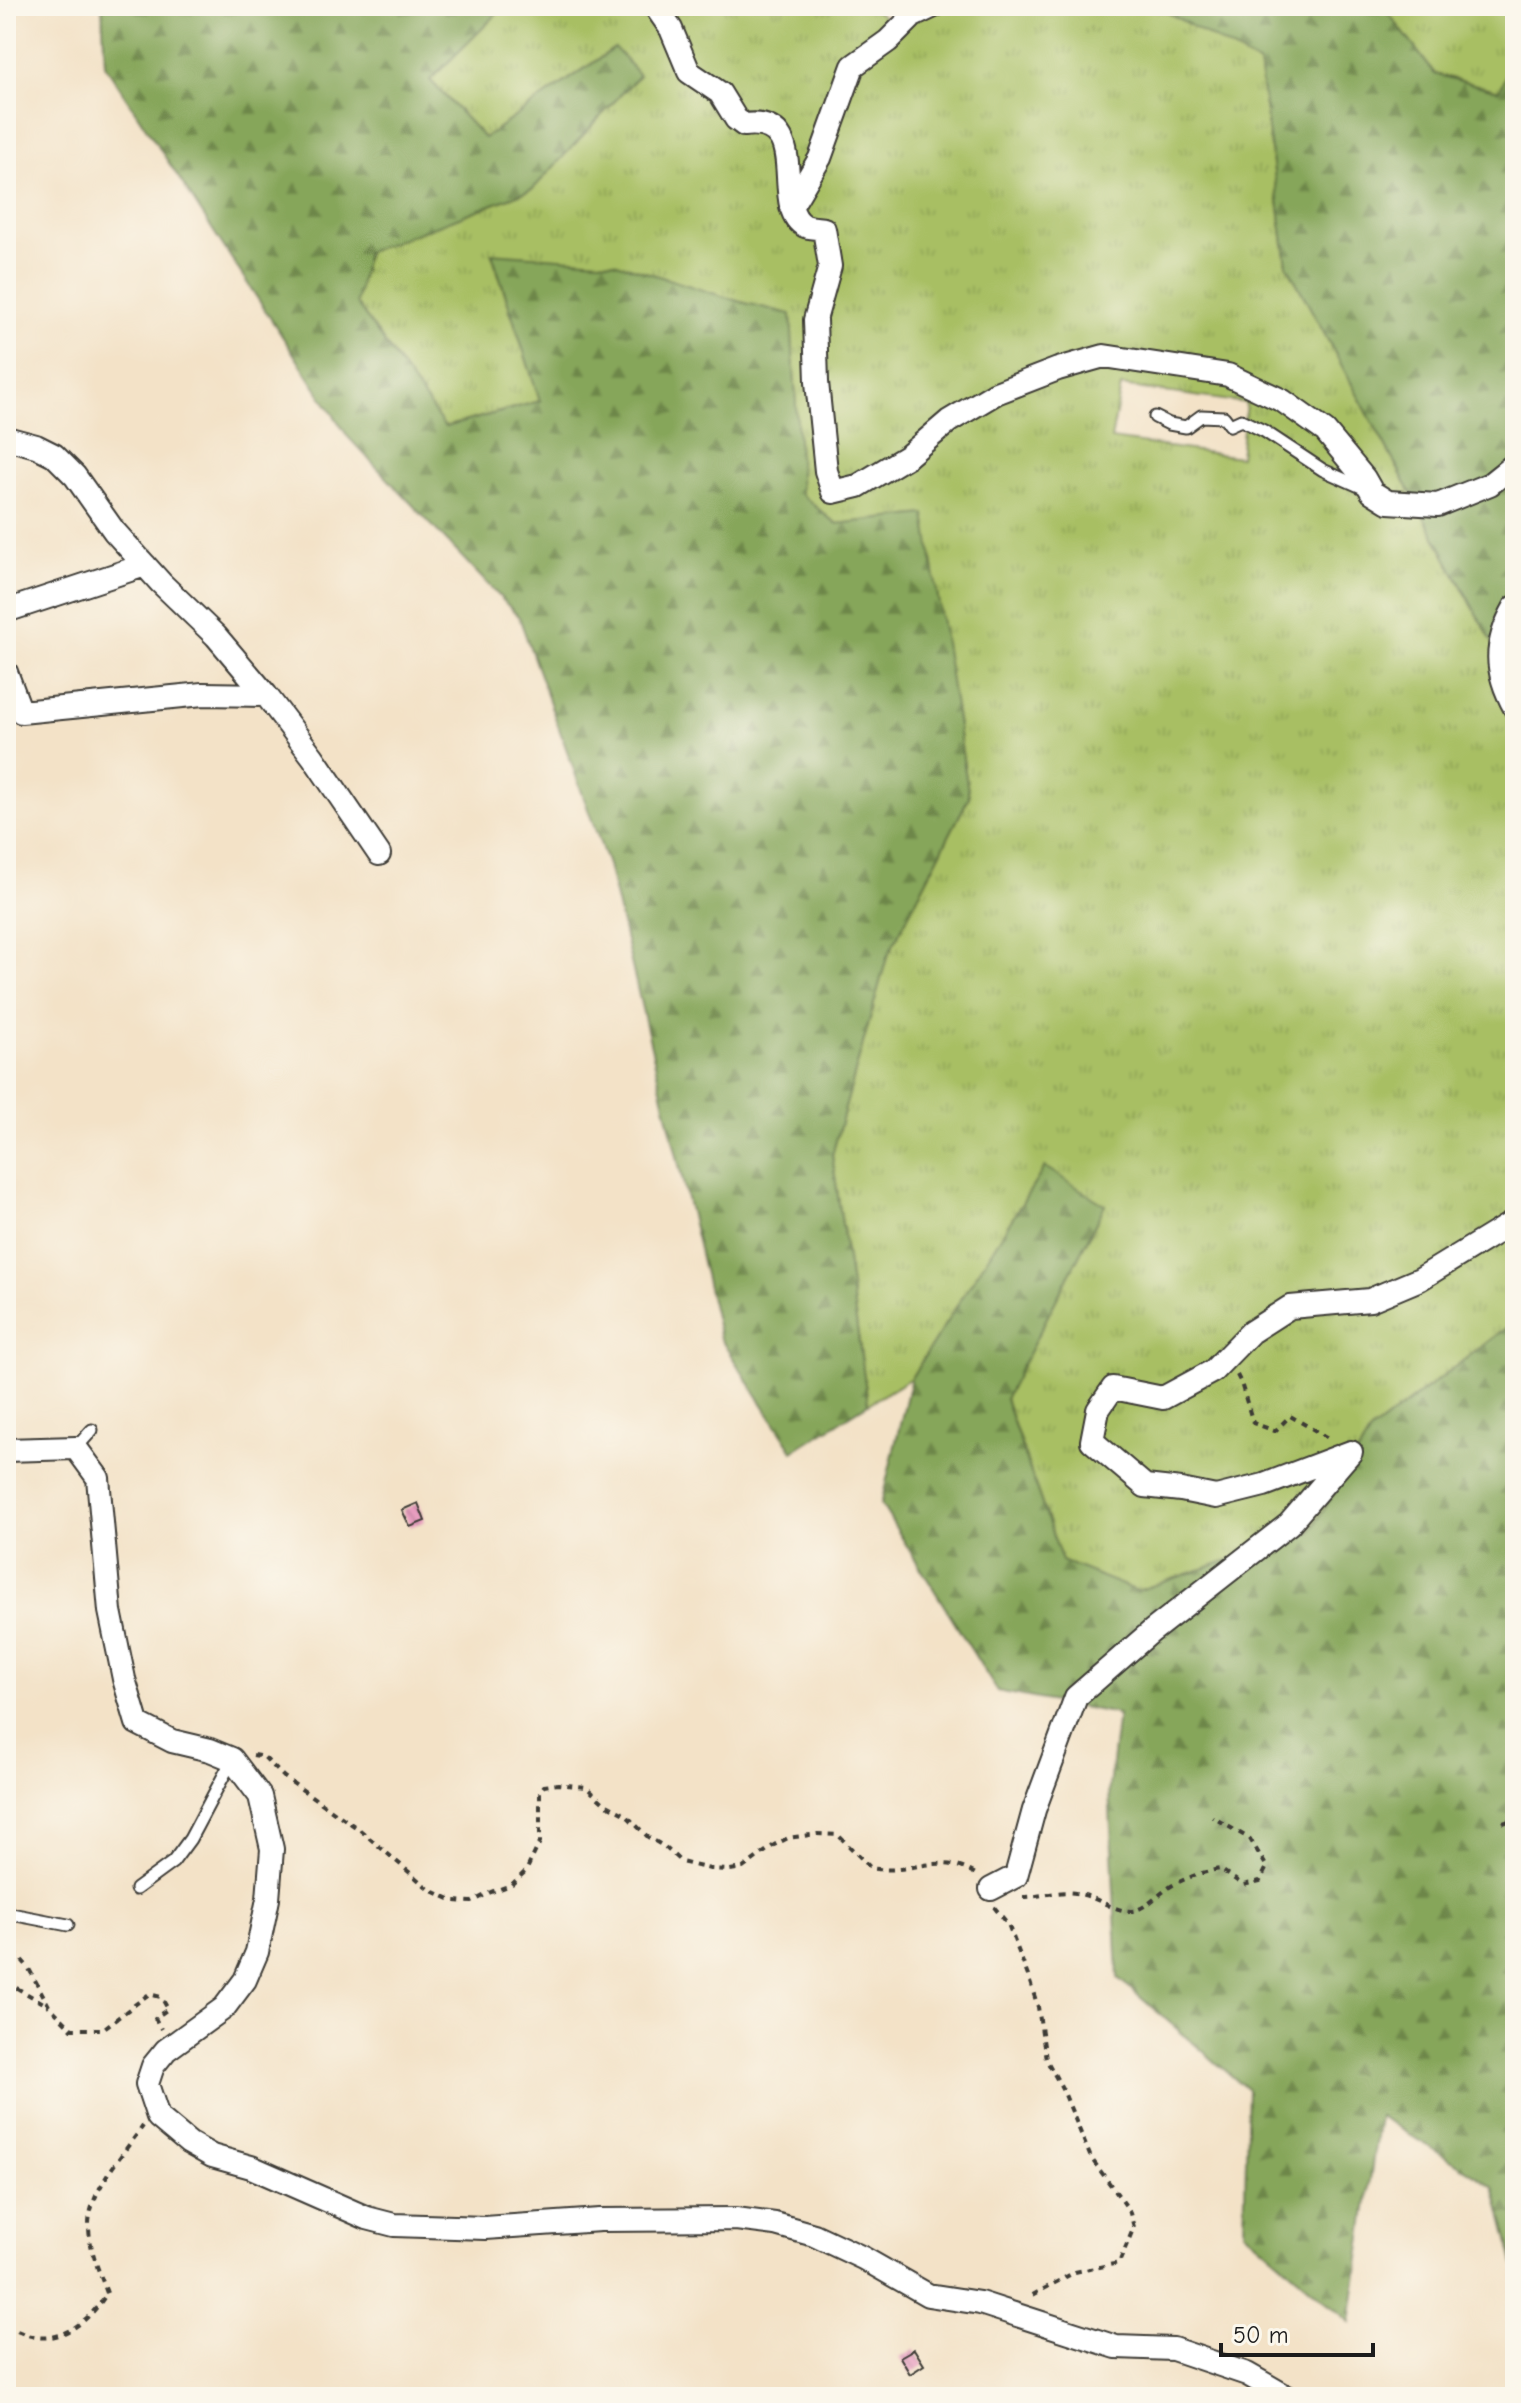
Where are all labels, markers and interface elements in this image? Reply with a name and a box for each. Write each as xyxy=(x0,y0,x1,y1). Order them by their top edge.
scale bar xyxy=(1221,2307,1373,2357)
text: 50 m xyxy=(1233,2321,1289,2349)

